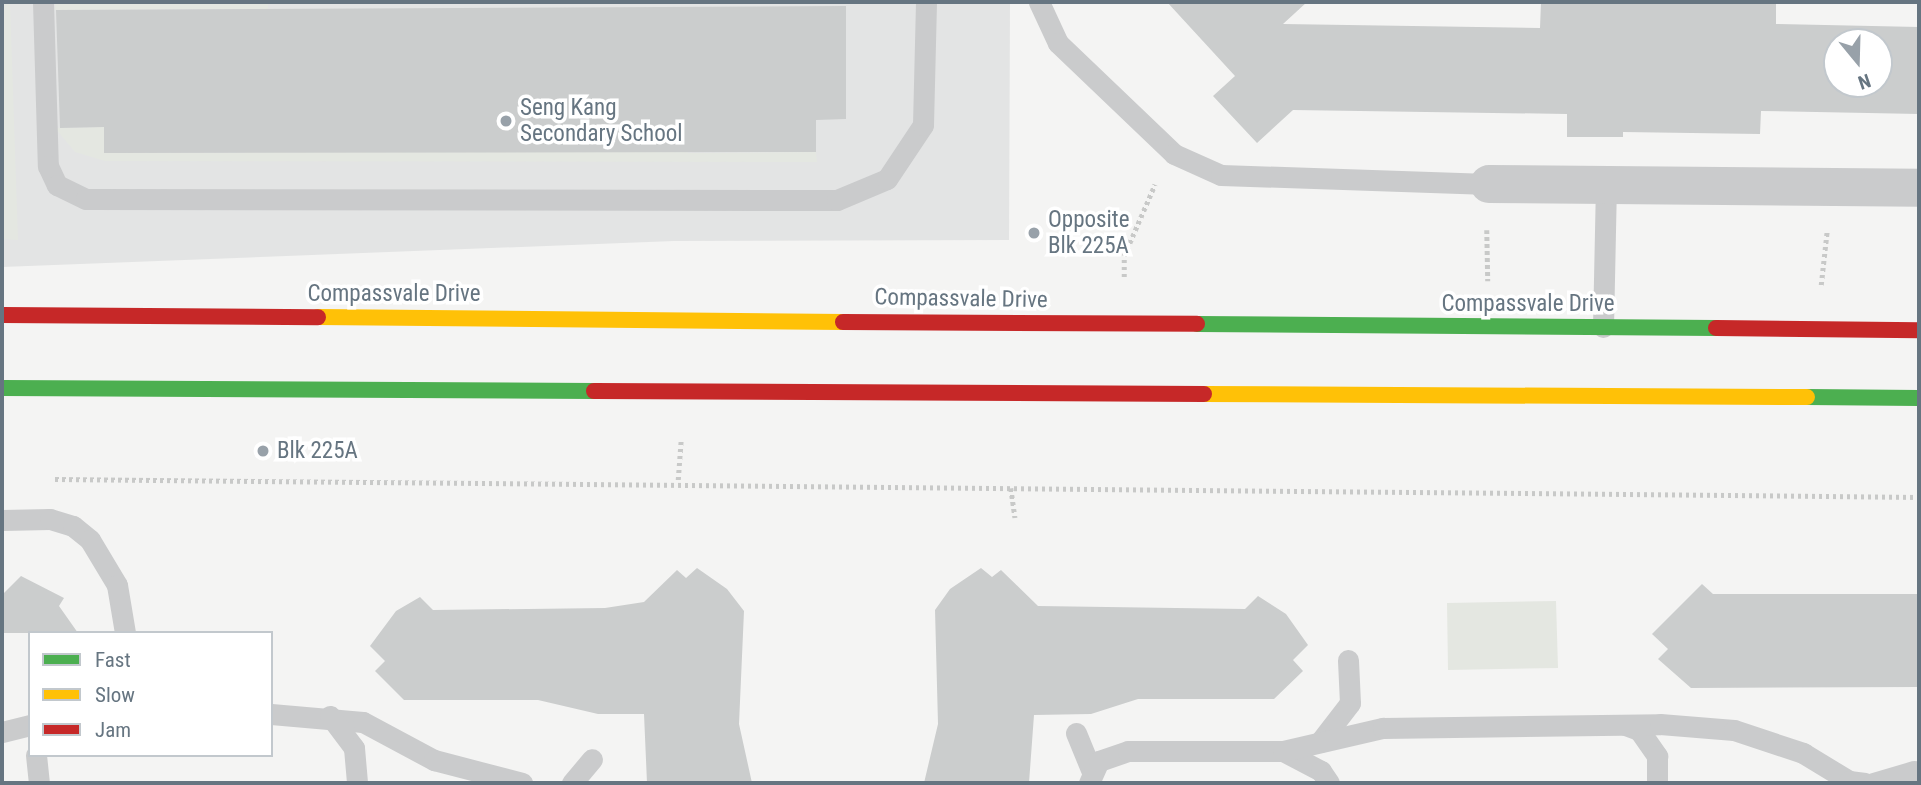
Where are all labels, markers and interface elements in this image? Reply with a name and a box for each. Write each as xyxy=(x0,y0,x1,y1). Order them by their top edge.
north arrow xyxy=(1823,28,1893,98)
text: N xyxy=(1855,69,1874,94)
place label: Seng Kang Secondary School xyxy=(520,94,683,148)
marker: Seng Kang Secondary School xyxy=(498,113,514,129)
place label: Opposite Blk 225A xyxy=(1048,206,1129,260)
marker: Opposite Blk 225A xyxy=(1026,225,1042,241)
street label: Compassvale Drive xyxy=(307,280,481,308)
street label: Compassvale Drive xyxy=(874,284,1048,314)
street label: Compassvale Drive xyxy=(1441,290,1615,318)
place label: Blk 225A xyxy=(277,437,358,465)
marker: Blk 225A xyxy=(255,443,271,459)
legend xyxy=(28,631,273,757)
text: Fast xyxy=(95,648,131,672)
text: Slow xyxy=(95,683,135,707)
text: Jam xyxy=(95,718,131,742)

